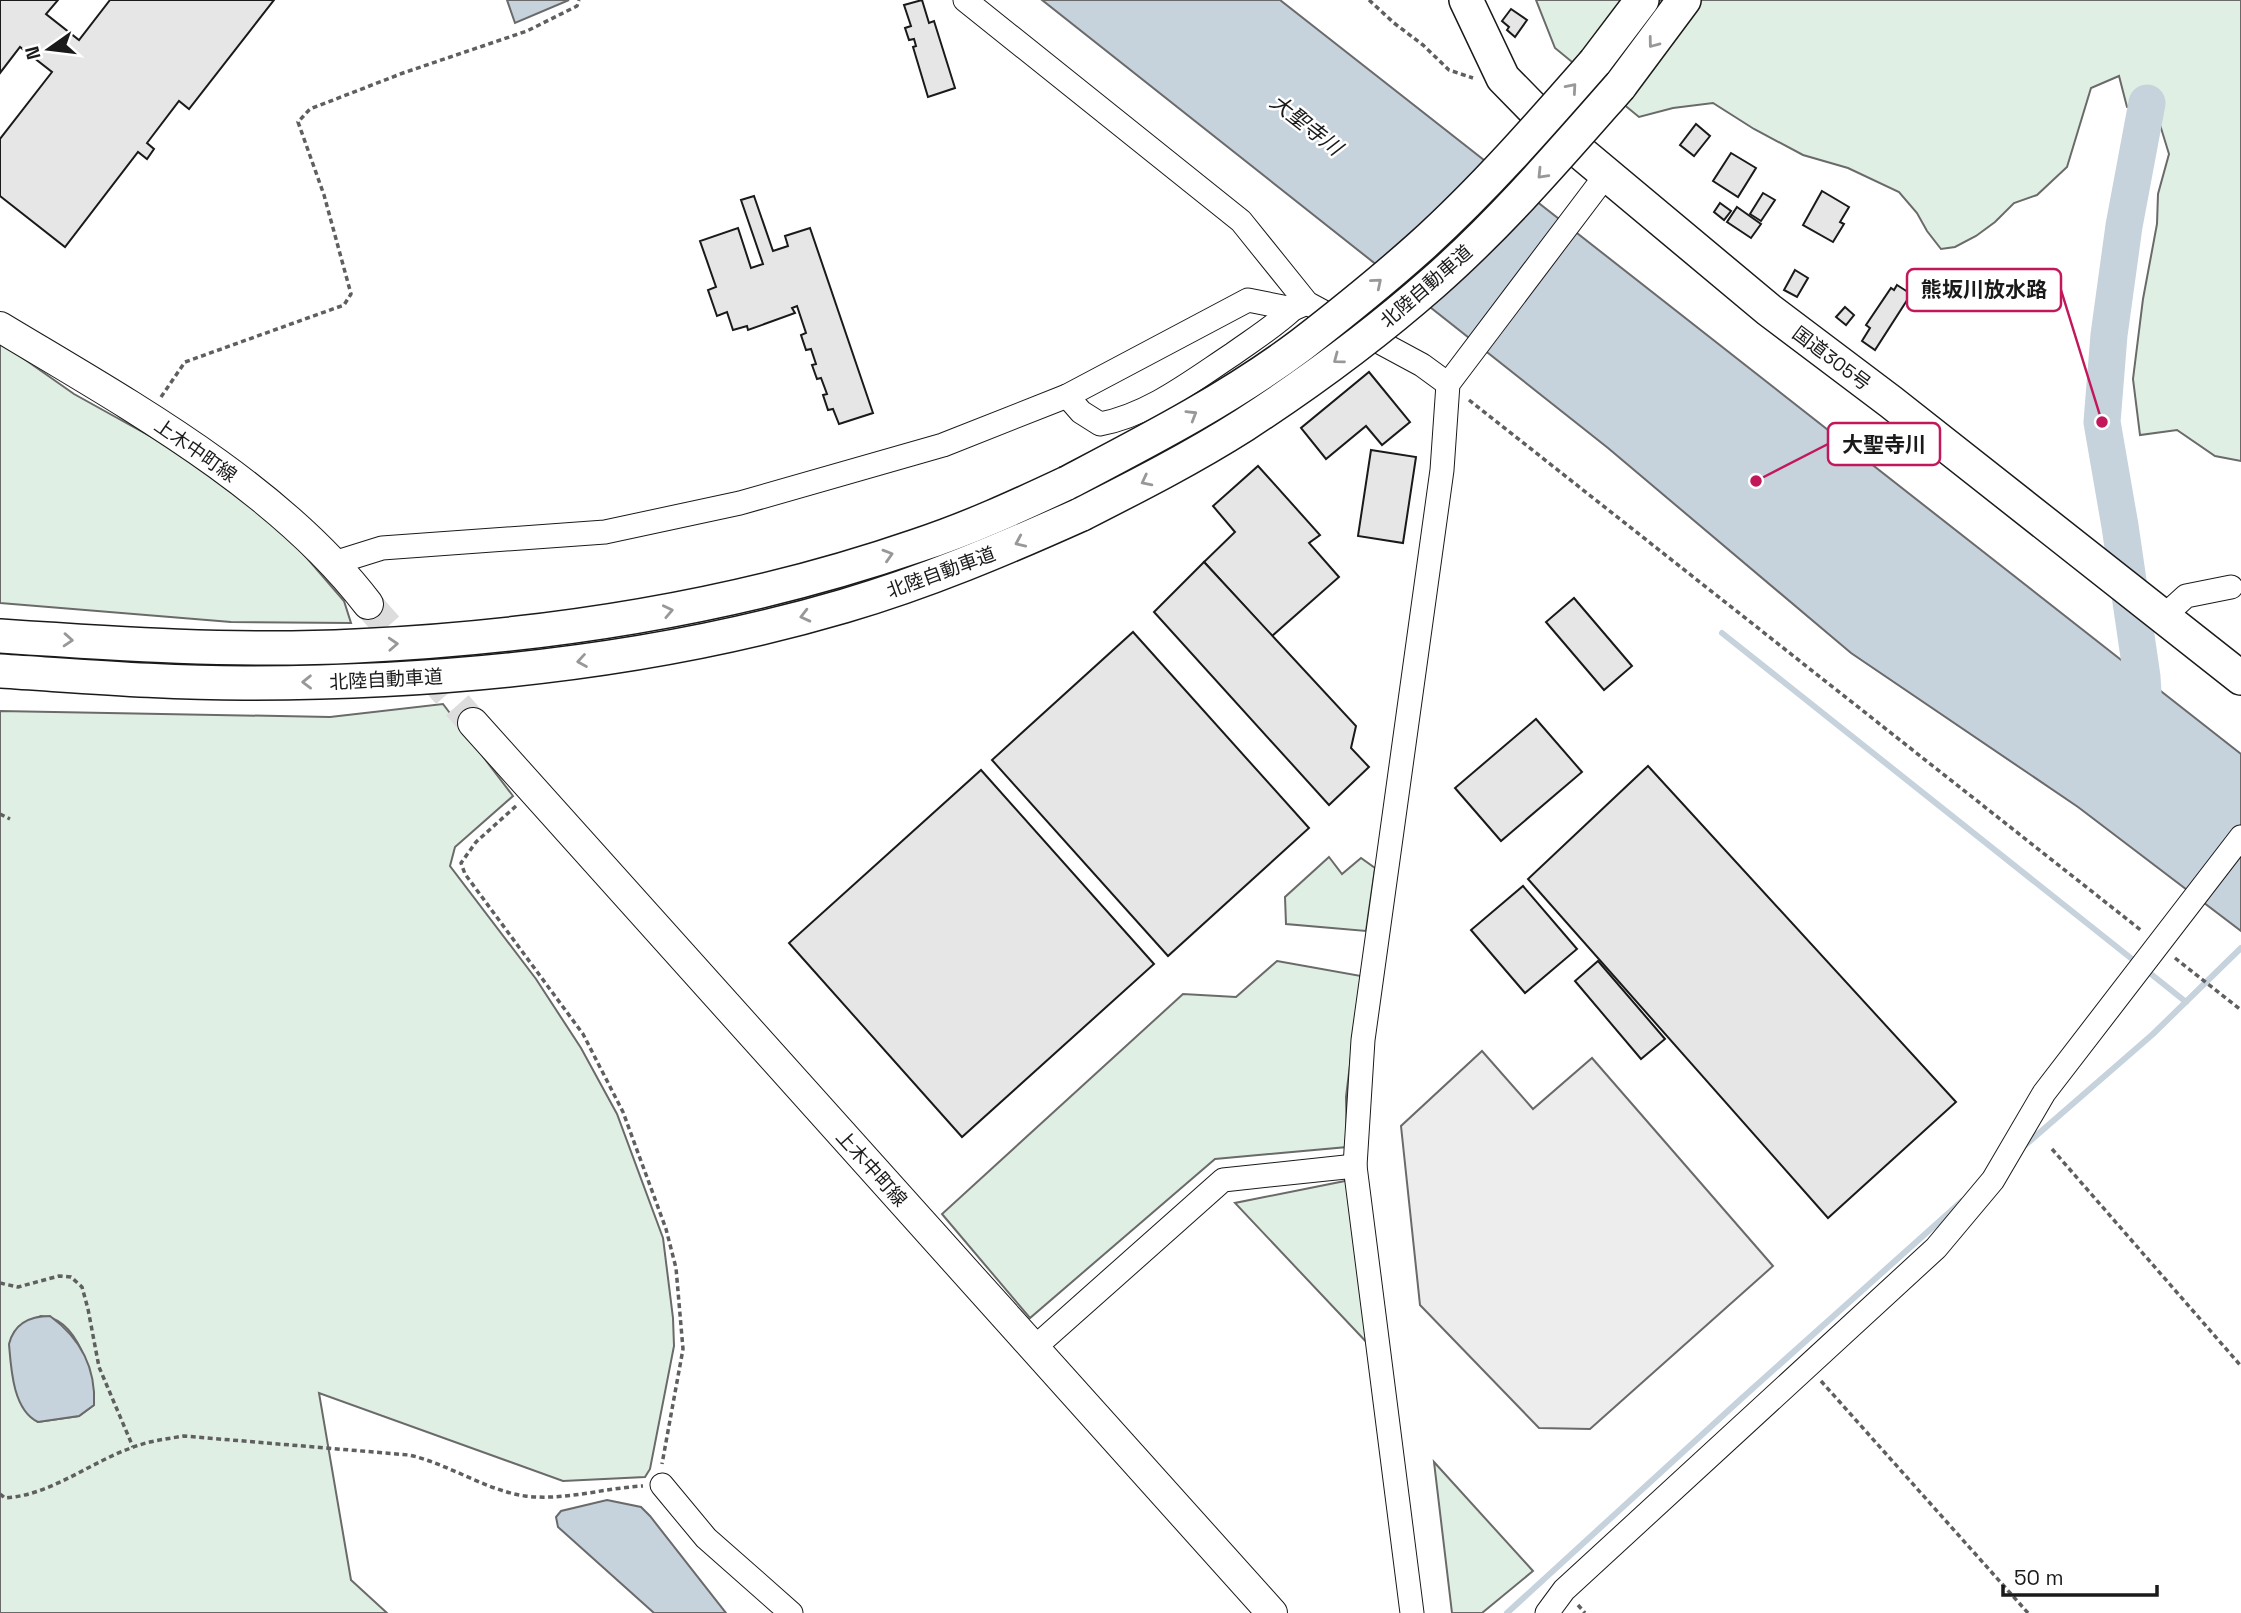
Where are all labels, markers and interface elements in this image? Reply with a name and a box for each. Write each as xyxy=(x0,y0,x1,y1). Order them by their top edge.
north arrow xyxy=(14,14,84,84)
one-way arrow xyxy=(1648,35,1661,48)
text: N xyxy=(19,44,47,62)
one-way arrow xyxy=(1564,83,1576,96)
water label: 大聖寺川 xyxy=(1265,88,1349,162)
one-way arrow xyxy=(1538,166,1551,179)
street label: 北陸自動車道 xyxy=(1375,240,1478,333)
callout: 熊坂川放水路 xyxy=(1907,269,2061,311)
text: 熊坂川放水路 xyxy=(1921,276,2047,303)
one-way arrow xyxy=(1369,279,1382,291)
street label: 国道305号 xyxy=(1787,321,1876,396)
one-way arrow xyxy=(1333,351,1345,363)
one-way arrow xyxy=(1184,410,1197,423)
street label: 上木中町線 xyxy=(150,413,242,488)
callout: 大聖寺川 xyxy=(1828,423,1940,465)
text: 大聖寺川 xyxy=(1842,431,1926,458)
one-way arrow xyxy=(1141,473,1153,486)
one-way arrow xyxy=(1014,534,1027,548)
street label: 北陸自動車道 xyxy=(883,541,999,604)
one-way arrow xyxy=(882,549,894,564)
one-way arrow xyxy=(662,605,674,620)
one-way arrow xyxy=(799,608,811,622)
one-way arrow xyxy=(63,632,74,647)
one-way arrow xyxy=(388,637,399,652)
one-way arrow xyxy=(576,653,588,668)
street label: 北陸自動車道 xyxy=(328,664,444,695)
one-way arrow xyxy=(301,674,311,690)
street label: 上木中町線 xyxy=(831,1125,913,1212)
scale bar xyxy=(2003,1554,2157,1598)
text: 50 m xyxy=(2014,1564,2064,1591)

